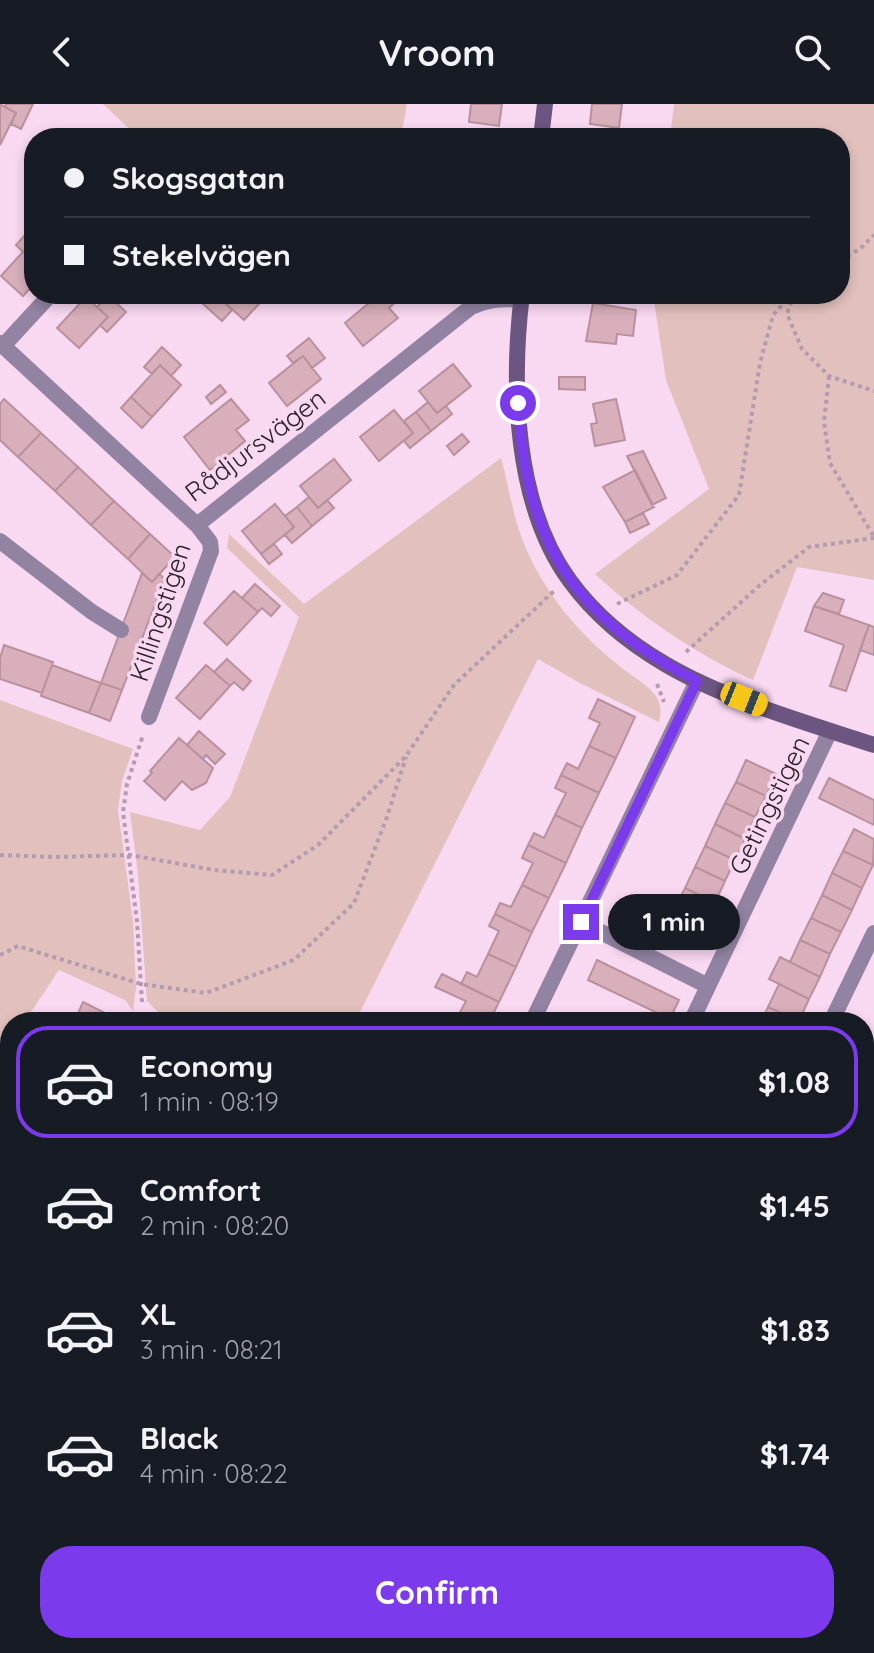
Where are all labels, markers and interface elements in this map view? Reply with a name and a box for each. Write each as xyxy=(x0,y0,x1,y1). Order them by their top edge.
icon: back xyxy=(40,30,84,74)
text: Vroom xyxy=(379,30,495,75)
icon: search xyxy=(790,30,834,74)
text: Skogsgatan xyxy=(112,159,285,197)
text: Stekelvägen xyxy=(112,236,291,274)
street label: Rådjursvägen xyxy=(178,381,332,509)
route start xyxy=(500,385,536,421)
street label: Killingstigen xyxy=(122,539,198,685)
car xyxy=(717,679,771,719)
street label: Getingstigen xyxy=(721,730,817,880)
callout: 1 min xyxy=(609,894,741,950)
route end xyxy=(563,904,599,940)
text: 1 min xyxy=(643,905,706,938)
icon: car xyxy=(44,1046,116,1118)
text: Economy xyxy=(140,1047,273,1085)
text: $1.08 xyxy=(758,1063,830,1101)
text: 1 min · 08:19 xyxy=(140,1085,279,1118)
icon: car xyxy=(44,1170,116,1242)
text: Comfort xyxy=(140,1171,261,1209)
text: $1.45 xyxy=(759,1187,830,1225)
text: 2 min · 08:20 xyxy=(140,1209,289,1242)
icon: car xyxy=(44,1294,116,1366)
text: XL xyxy=(140,1295,177,1333)
text: $1.83 xyxy=(760,1311,830,1349)
text: 3 min · 08:21 xyxy=(140,1333,283,1366)
icon: car xyxy=(44,1418,116,1490)
text: Black xyxy=(140,1419,219,1457)
text: $1.74 xyxy=(760,1435,830,1473)
text: 4 min · 08:22 xyxy=(140,1457,288,1490)
button: Confirm xyxy=(40,1546,834,1638)

